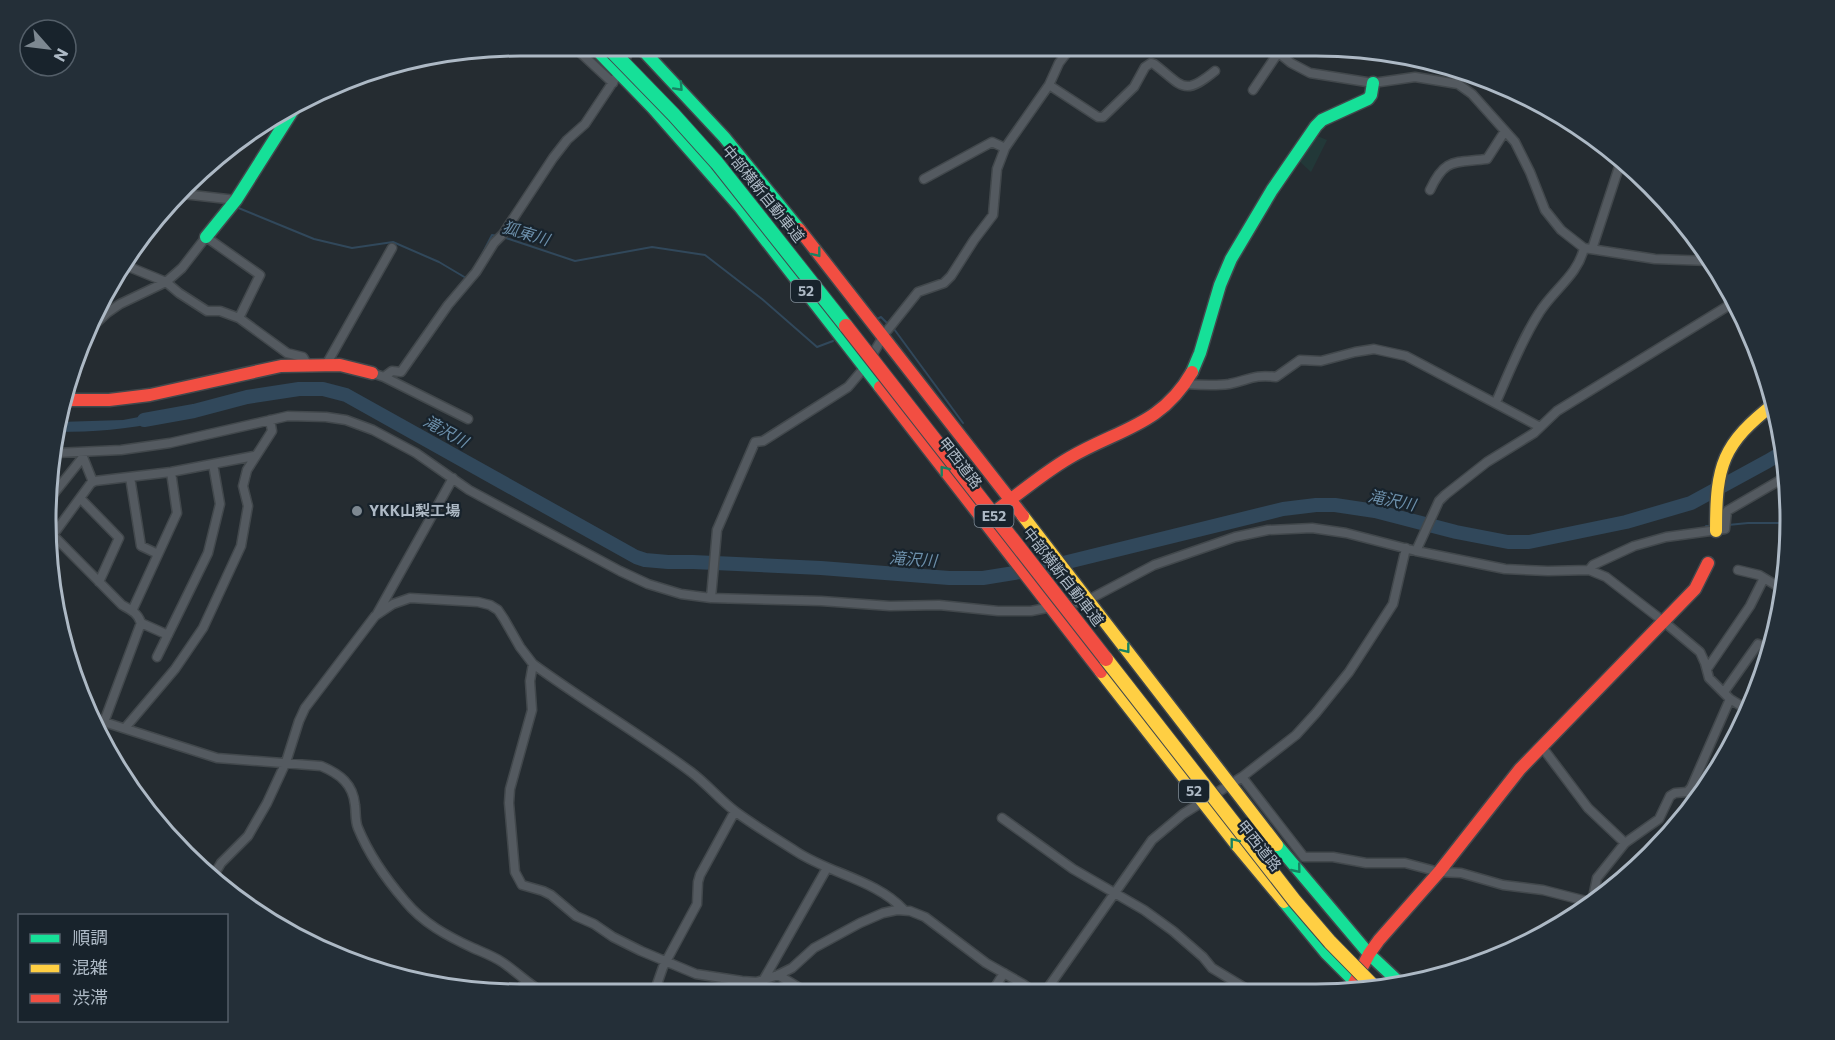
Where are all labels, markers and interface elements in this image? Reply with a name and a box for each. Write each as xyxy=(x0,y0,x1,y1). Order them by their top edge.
north arrow xyxy=(18,18,78,78)
text: N xyxy=(50,46,73,65)
one-way arrow xyxy=(672,81,683,91)
street label: 中部横断自動車道 xyxy=(719,141,809,246)
water label: 狐東川 xyxy=(500,216,554,249)
one-way arrow xyxy=(810,246,821,257)
road number: 52 xyxy=(791,280,821,302)
water label: 滝沢川 xyxy=(421,411,474,451)
street label: 甲西道路 xyxy=(935,433,986,492)
one-way arrow xyxy=(941,466,952,477)
water label: 滝沢川 xyxy=(1367,485,1420,514)
place label: YKK山梨工場 xyxy=(369,501,460,519)
marker: YKK山梨工場 xyxy=(350,504,364,518)
road number: E52 xyxy=(974,505,1014,527)
street label: 中部横断自動車道 xyxy=(1020,524,1108,629)
water label: 滝沢川 xyxy=(888,547,940,570)
one-way arrow xyxy=(1119,643,1130,654)
road number: 52 xyxy=(1179,780,1209,802)
street label: 甲西道路 xyxy=(1234,816,1286,874)
one-way arrow xyxy=(1230,838,1241,849)
one-way arrow xyxy=(1290,863,1301,874)
legend xyxy=(18,914,228,1022)
text: 順調 xyxy=(72,926,108,948)
text: 混雑 xyxy=(72,956,108,978)
text: 渋滞 xyxy=(72,986,108,1008)

